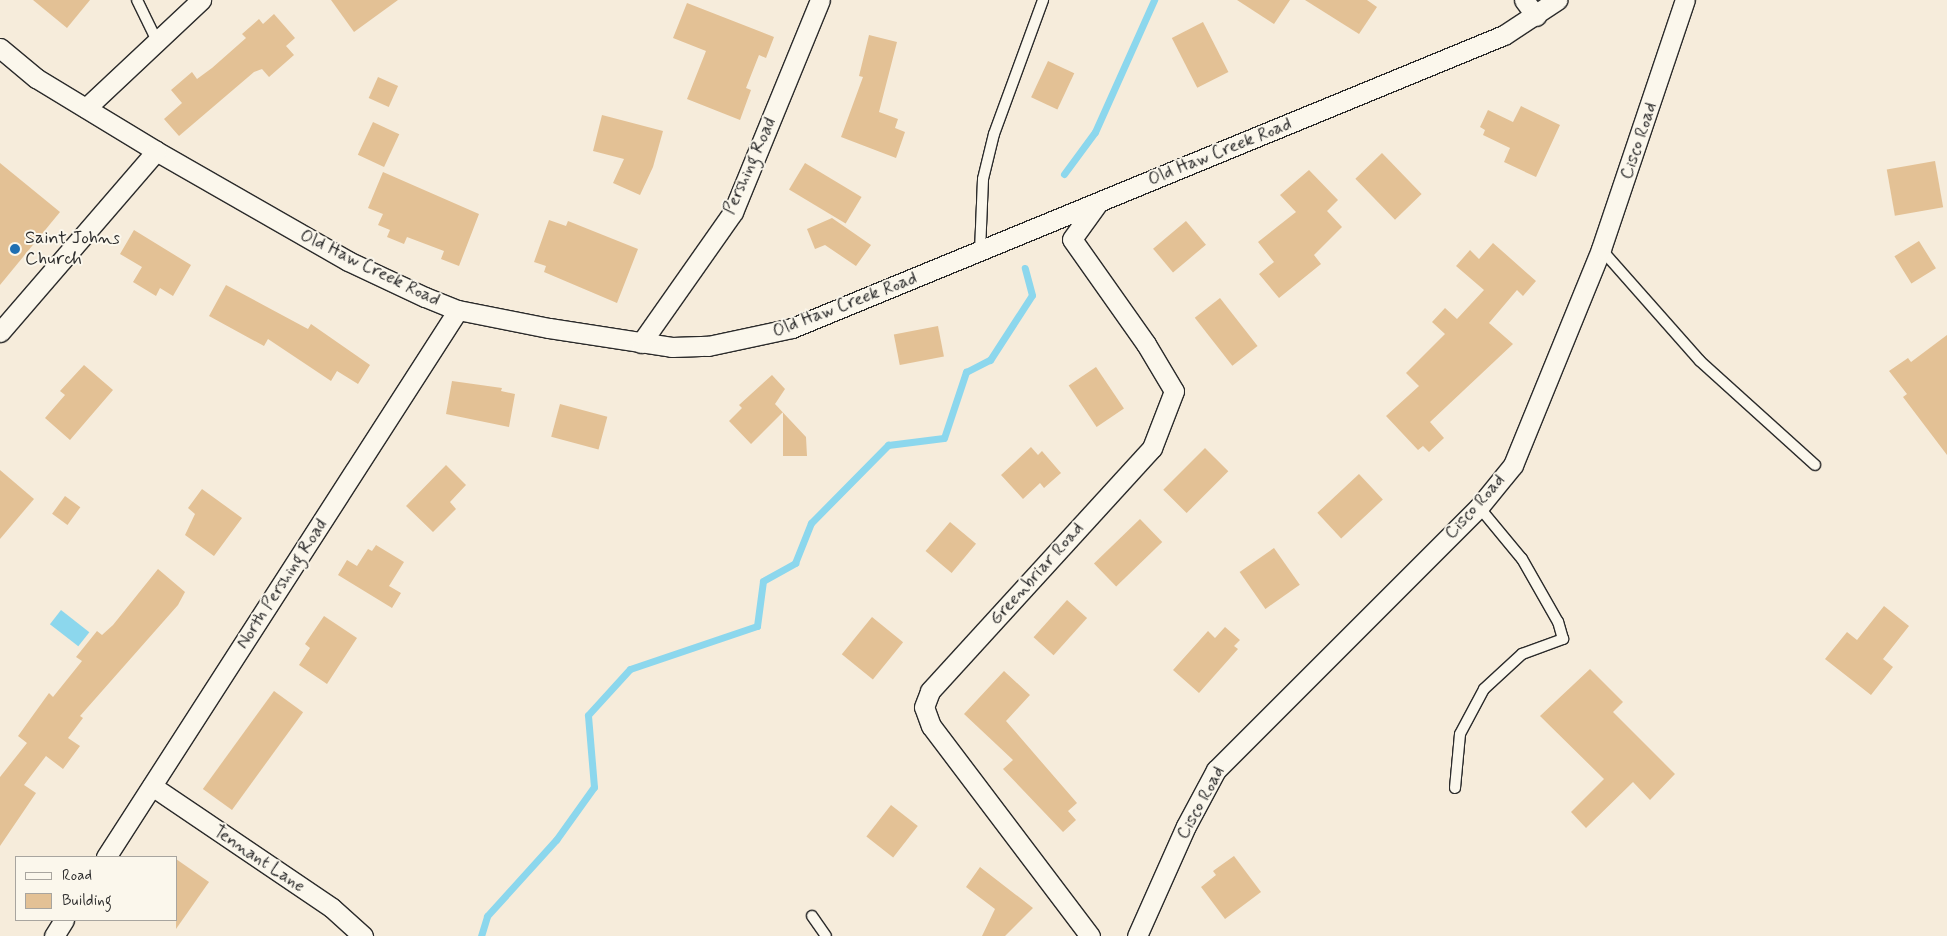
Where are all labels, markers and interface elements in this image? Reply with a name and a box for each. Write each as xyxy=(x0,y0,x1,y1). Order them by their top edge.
street label: Cisco Road xyxy=(1616,100,1662,182)
street label: Old Haw Creek Road xyxy=(1145,113,1295,191)
street label: Pershing Road xyxy=(719,115,781,217)
street label: Old Haw Creek Road xyxy=(296,225,444,311)
place label: Saint Johns Church xyxy=(25,228,120,270)
marker: Saint Johns Church xyxy=(9,243,21,255)
street label: Old Haw Creek Road xyxy=(769,267,921,343)
street label: Cisco Road xyxy=(1440,470,1510,544)
street label: North Pershing Road xyxy=(232,515,332,653)
street label: Greenbriar Road xyxy=(986,519,1088,629)
street label: Cisco Road xyxy=(1172,763,1230,843)
street label: Tennant Lane xyxy=(209,820,309,898)
legend xyxy=(15,856,178,921)
text: Road xyxy=(62,866,92,886)
text: Building xyxy=(62,891,112,911)

